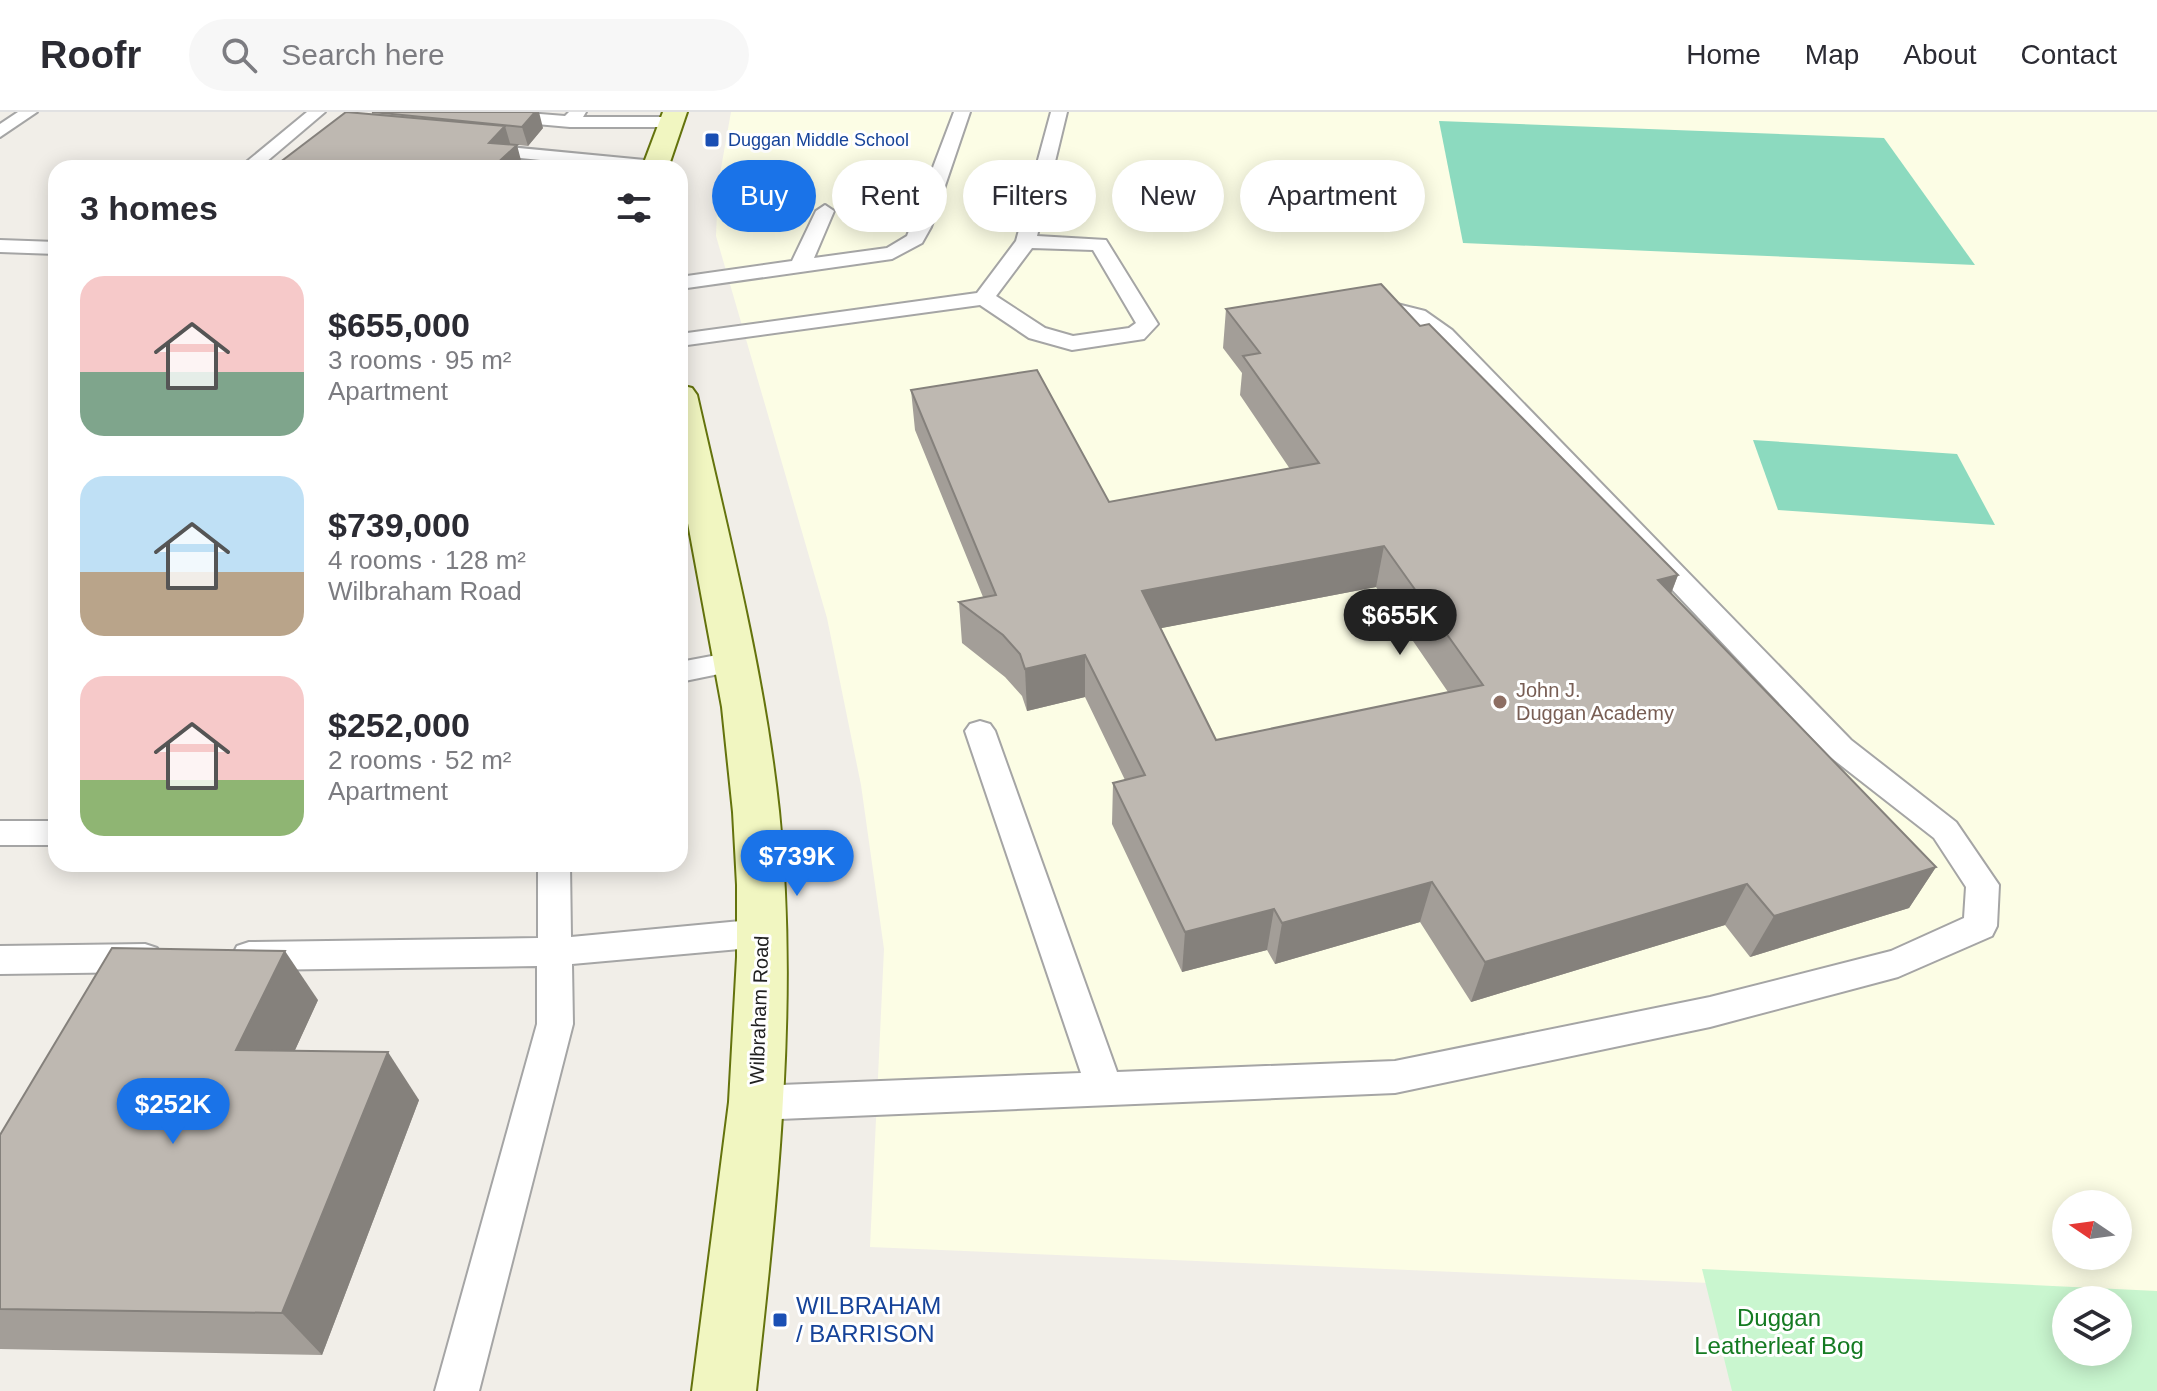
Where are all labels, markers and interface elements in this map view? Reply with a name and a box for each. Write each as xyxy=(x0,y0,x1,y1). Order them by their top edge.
search box xyxy=(189,19,749,91)
icon: search xyxy=(217,33,261,77)
text: Roofr xyxy=(40,34,141,76)
text: Search here xyxy=(281,38,445,71)
text: Home xyxy=(1686,39,1761,70)
text: Map xyxy=(1805,39,1859,70)
text: About xyxy=(1903,39,1977,70)
text: Contact xyxy=(2021,39,2117,70)
place label: Duggan Middle School xyxy=(728,130,909,150)
marker: Duggan Middle School xyxy=(703,131,721,149)
chip: Buy xyxy=(712,160,816,232)
chip: Rent xyxy=(832,160,947,232)
chip: Filters xyxy=(963,160,1096,232)
chip: New xyxy=(1112,160,1224,232)
chip: Apartment xyxy=(1240,160,1425,232)
icon: filters xyxy=(612,186,656,230)
text: 3 homes xyxy=(80,189,218,227)
text: $655,000 xyxy=(328,306,470,344)
icon: home xyxy=(144,308,240,404)
text: 3 rooms · 95 m² xyxy=(328,345,512,375)
text: Apartment xyxy=(328,376,448,406)
text: $739,000 xyxy=(328,506,470,544)
icon: home xyxy=(144,508,240,604)
text: 4 rooms · 128 m² xyxy=(328,545,526,575)
text: Wilbraham Road xyxy=(328,576,522,606)
pin: $655K xyxy=(1344,589,1456,657)
text: $655K xyxy=(1362,600,1438,630)
place label: John J. Duggan Academy xyxy=(1516,679,1674,724)
marker: John J. Duggan Academy xyxy=(1491,693,1509,711)
text: $252,000 xyxy=(328,706,470,744)
icon: home xyxy=(144,708,240,804)
text: 2 rooms · 52 m² xyxy=(328,745,512,775)
text: Apartment xyxy=(328,776,448,806)
pin: $739K xyxy=(741,830,853,898)
text: $739K xyxy=(759,841,835,871)
street label: Wilbraham Road xyxy=(745,935,773,1085)
pin: $252K xyxy=(117,1078,229,1146)
text: $252K xyxy=(135,1089,211,1119)
north arrow xyxy=(2052,1190,2132,1270)
map controls xyxy=(2052,1190,2132,1366)
button: layers xyxy=(2052,1286,2132,1366)
place label: WILBRAHAM / BARRISON xyxy=(796,1292,941,1347)
park label: Duggan Leatherleaf Bog xyxy=(1694,1304,1864,1359)
marker: WILBRAHAM / BARRISON xyxy=(771,1311,789,1329)

